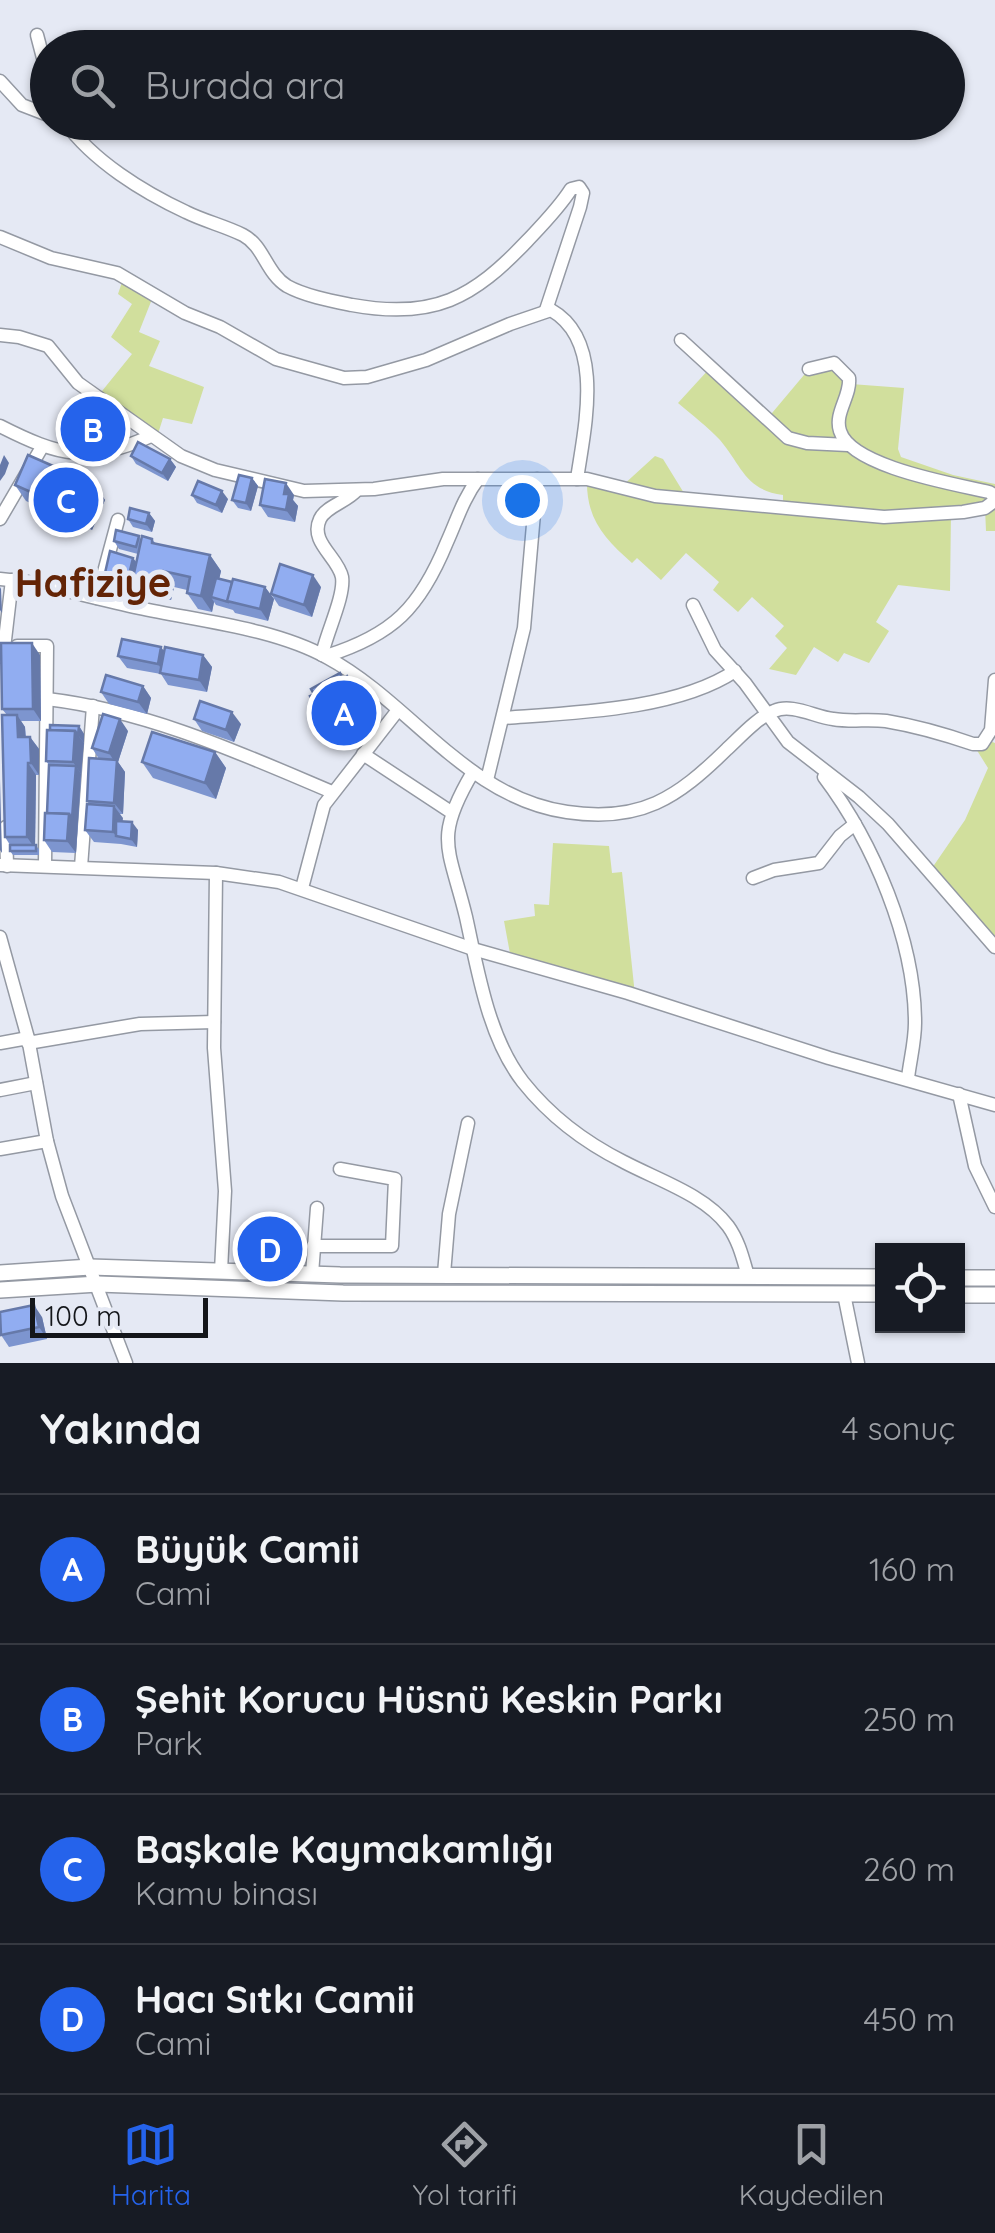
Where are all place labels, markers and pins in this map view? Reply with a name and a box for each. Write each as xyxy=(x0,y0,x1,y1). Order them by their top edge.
pin: B xyxy=(61,392,126,466)
pin: C xyxy=(34,462,98,538)
pin: A xyxy=(312,676,376,750)
pin: D xyxy=(238,1212,302,1286)

